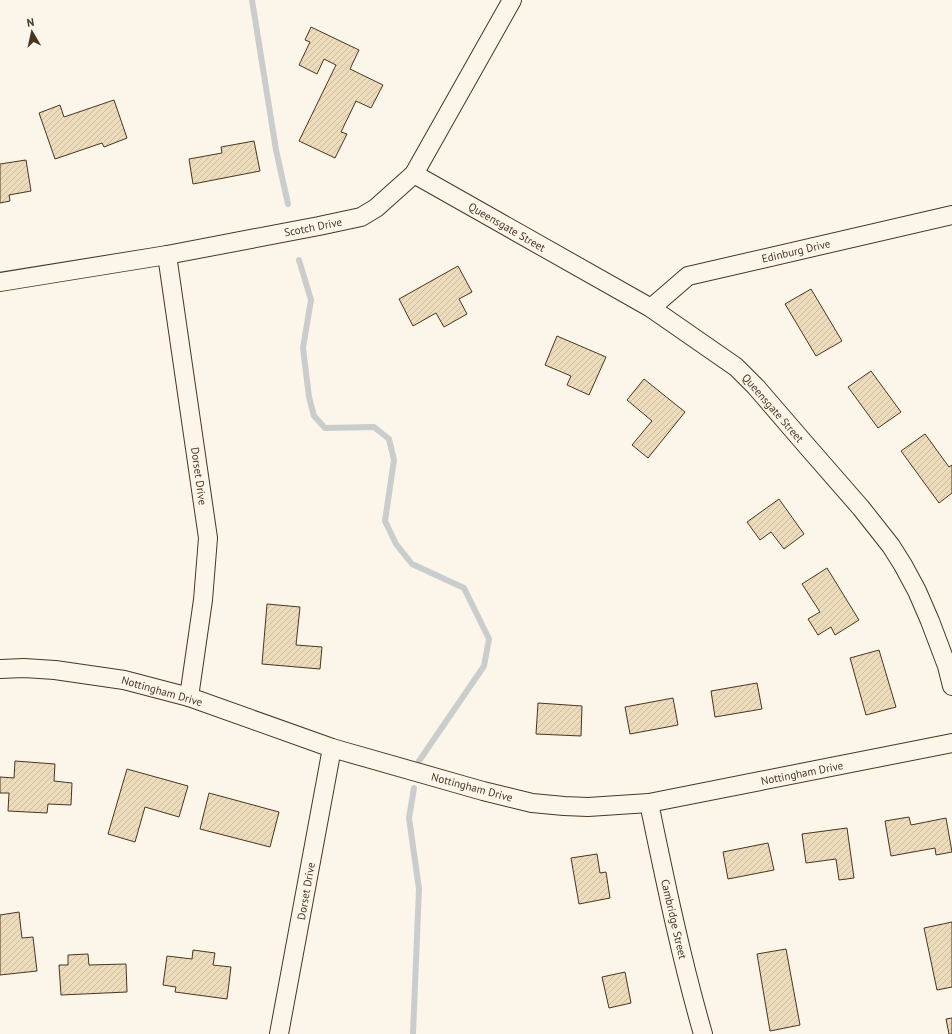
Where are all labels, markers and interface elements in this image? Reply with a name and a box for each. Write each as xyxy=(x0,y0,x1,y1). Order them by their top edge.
north arrow xyxy=(12,12,52,52)
text: N xyxy=(26,15,35,30)
street label: Queensgate Street xyxy=(466,199,548,255)
street label: Scotch Drive xyxy=(283,214,344,239)
street label: Edinburg Drive xyxy=(760,236,832,266)
street label: Queensgate Street xyxy=(739,371,807,446)
street label: Dorset Drive xyxy=(188,446,210,506)
street label: Nottingham Drive xyxy=(120,673,205,709)
street label: Nottingham Drive xyxy=(760,758,845,788)
street label: Nottingham Drive xyxy=(430,769,515,805)
street label: Dorset Drive xyxy=(294,861,318,921)
street label: Cambridge Street xyxy=(658,878,690,961)

